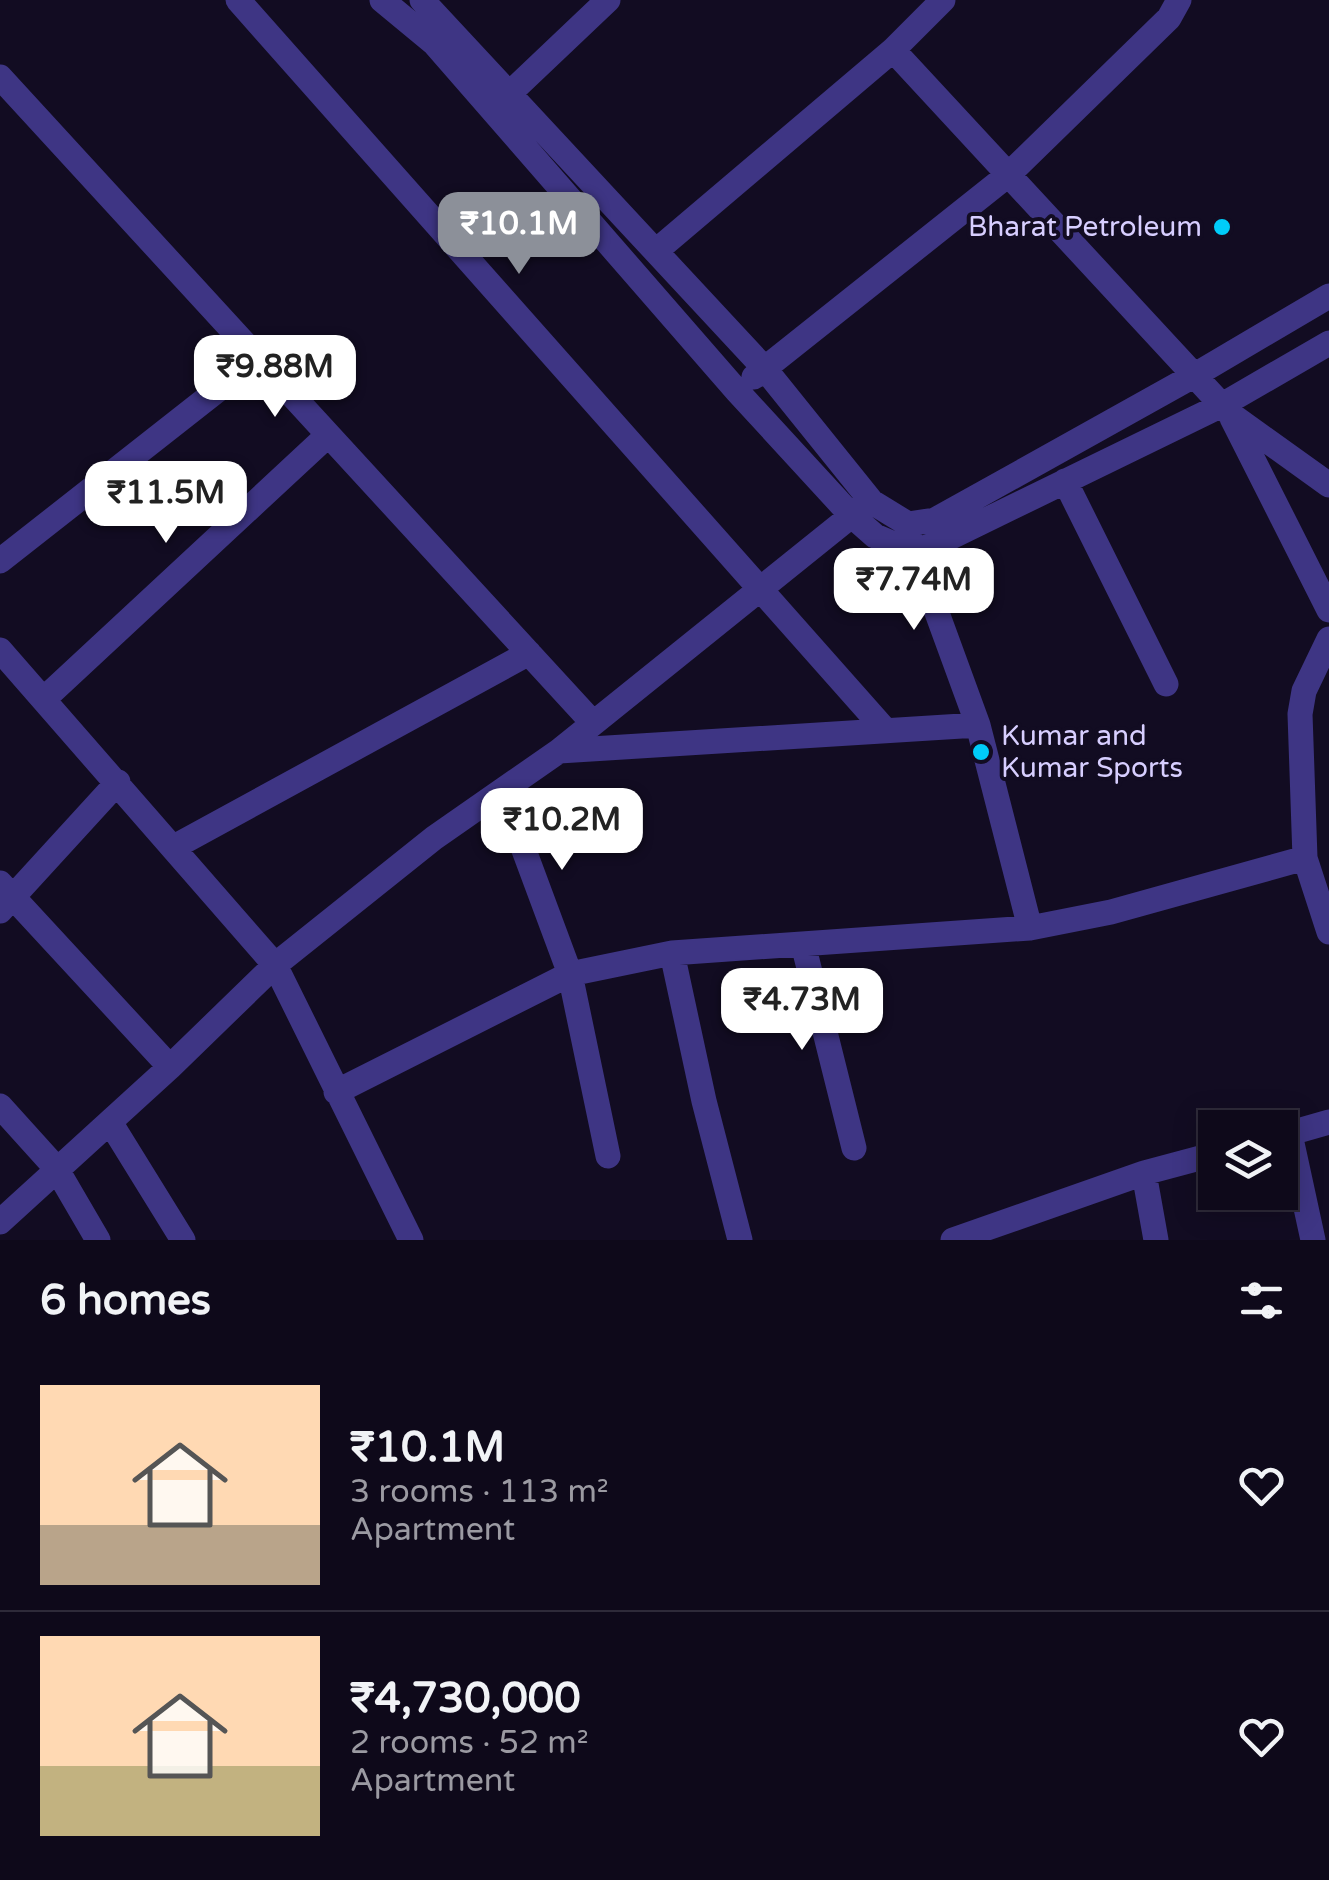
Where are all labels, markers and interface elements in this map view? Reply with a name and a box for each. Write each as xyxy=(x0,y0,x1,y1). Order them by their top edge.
pin: ₹10.1M xyxy=(438,192,600,277)
text: ₹10.1M xyxy=(460,205,578,243)
place label: Bharat Petroleum xyxy=(968,210,1202,244)
marker: Bharat Petroleum xyxy=(1211,216,1233,238)
pin: ₹9.88M xyxy=(194,335,356,420)
text: ₹9.88M xyxy=(216,348,334,386)
pin: ₹11.5M xyxy=(85,461,247,546)
text: ₹11.5M xyxy=(107,474,225,512)
pin: ₹7.74M xyxy=(833,548,995,633)
text: ₹7.74M xyxy=(856,561,972,599)
place label: Kumar and Kumar Sports xyxy=(1001,719,1183,785)
marker: Kumar and Kumar Sports xyxy=(970,741,992,763)
pin: ₹10.2M xyxy=(481,788,643,873)
text: ₹10.2M xyxy=(503,801,621,839)
pin: ₹4.73M xyxy=(721,968,883,1053)
text: ₹4.73M xyxy=(743,981,861,1019)
map controls xyxy=(1198,1110,1298,1210)
button: layers xyxy=(1198,1110,1298,1210)
icon: filters xyxy=(1234,1273,1289,1328)
text: 6 homes xyxy=(40,1275,211,1326)
text: ₹10.1M xyxy=(350,1422,505,1473)
icon: home xyxy=(120,1425,240,1545)
icon: heart xyxy=(1234,1458,1289,1513)
text: 3 rooms · 113 m² xyxy=(350,1473,609,1511)
text: Apartment xyxy=(350,1511,515,1549)
text: ₹4,730,000 xyxy=(350,1673,581,1724)
icon: home xyxy=(120,1676,240,1796)
icon: heart xyxy=(1234,1709,1289,1764)
text: 2 rooms · 52 m² xyxy=(350,1724,589,1762)
text: Apartment xyxy=(350,1762,515,1800)

